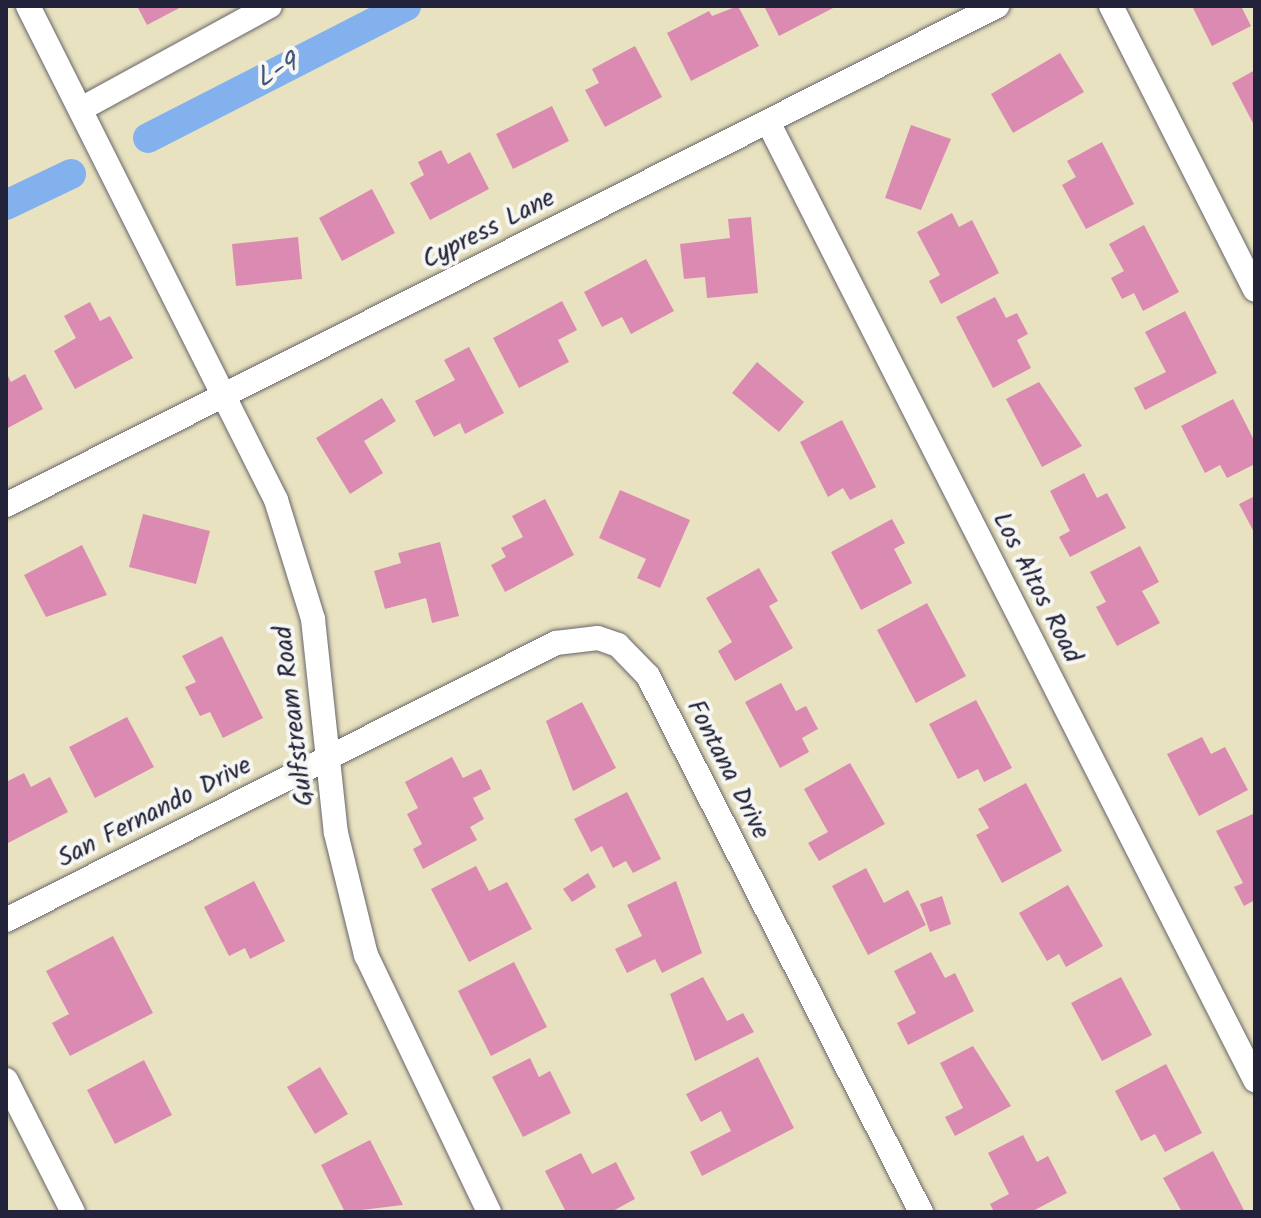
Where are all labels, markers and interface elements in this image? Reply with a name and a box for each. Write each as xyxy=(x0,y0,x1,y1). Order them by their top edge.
water label: L-9 xyxy=(251,48,303,96)
street label: Cypress Lane xyxy=(417,183,561,277)
street label: Los Altos Road xyxy=(985,507,1087,669)
street label: Gulfstream Road xyxy=(268,624,322,808)
street label: Fontana Drive xyxy=(679,695,775,845)
street label: San Fernando Drive xyxy=(53,751,257,875)

